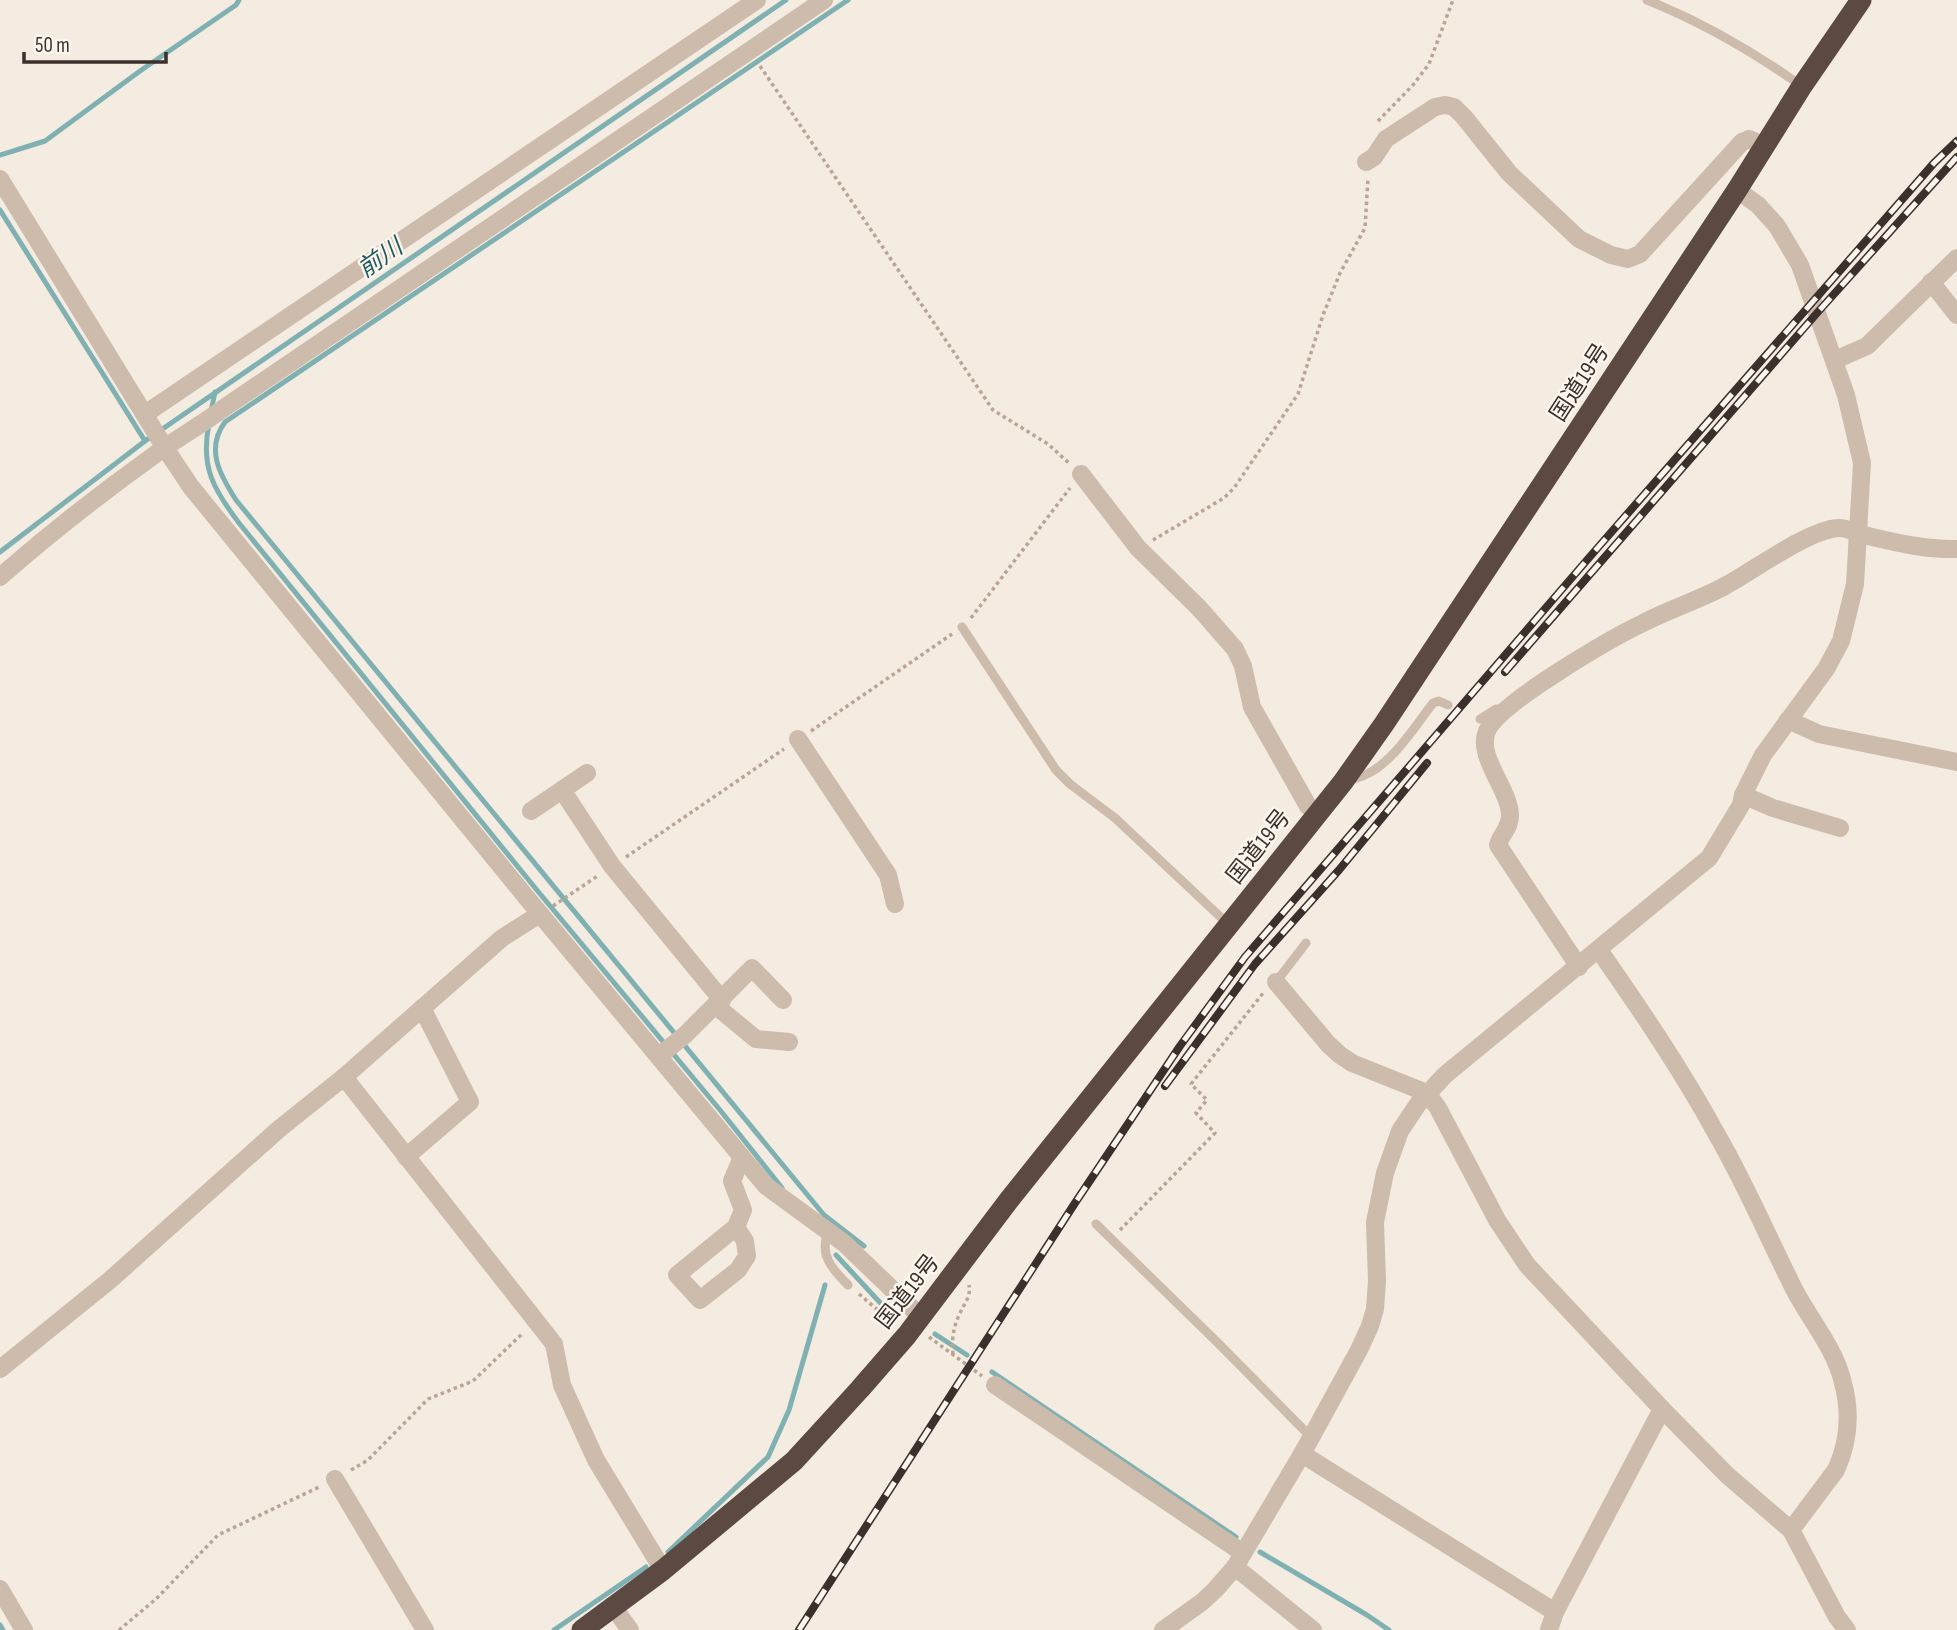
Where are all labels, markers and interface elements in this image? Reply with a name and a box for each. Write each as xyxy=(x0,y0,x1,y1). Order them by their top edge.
scale bar xyxy=(24,21,166,65)
text: 50 m xyxy=(35,33,70,58)
water label: 前川 xyxy=(352,231,411,284)
street label: 国道19号 xyxy=(1544,338,1615,427)
street label: 国道19号 xyxy=(1221,804,1297,890)
street label: 国道19号 xyxy=(870,1249,946,1335)

